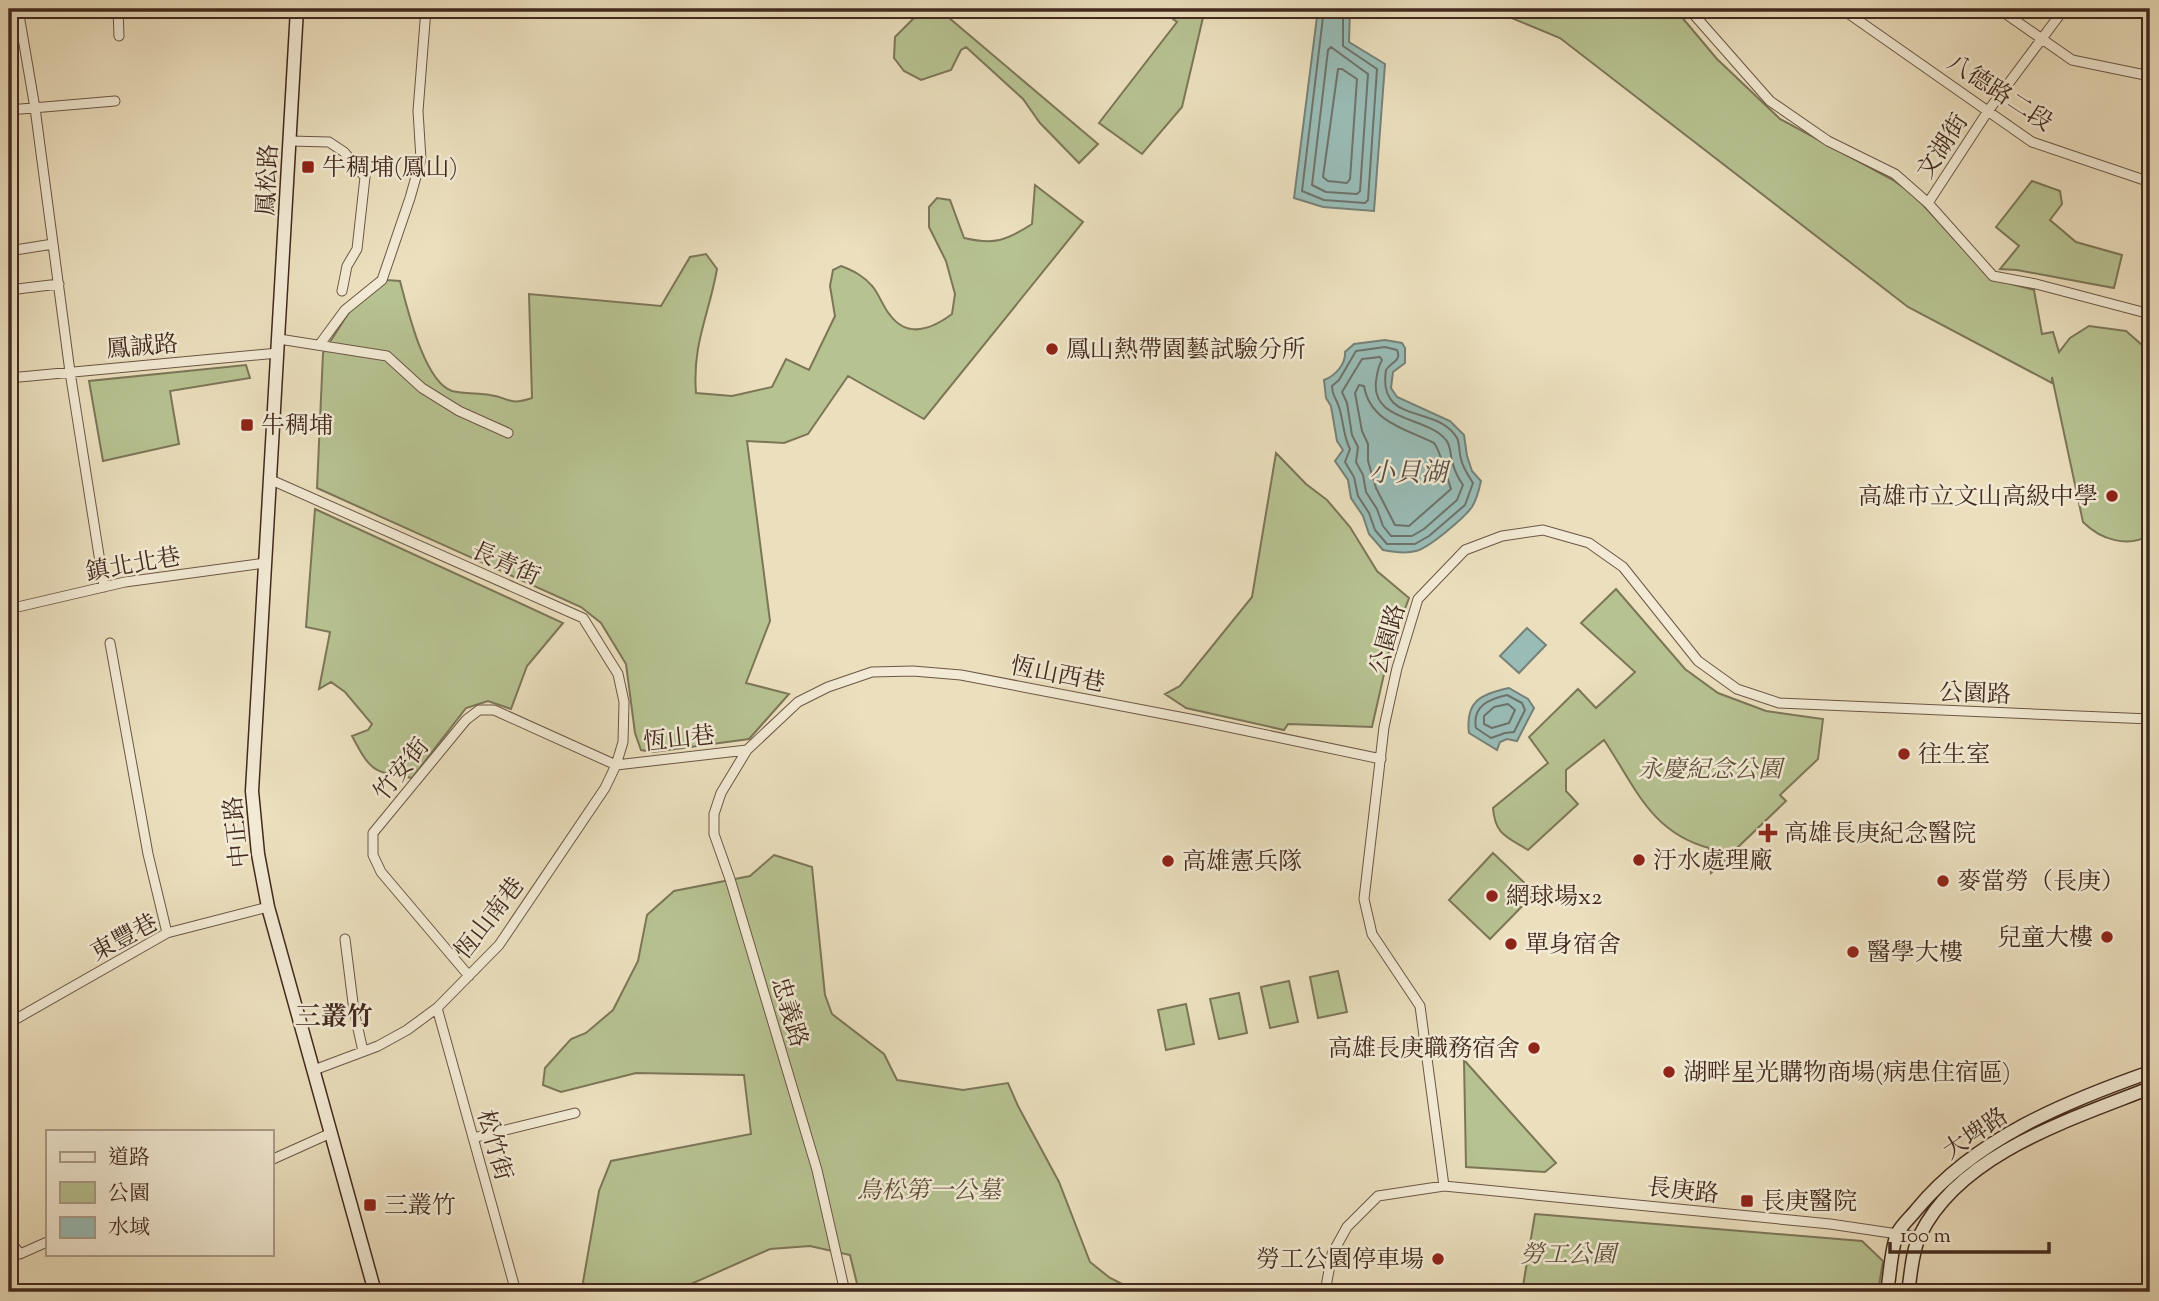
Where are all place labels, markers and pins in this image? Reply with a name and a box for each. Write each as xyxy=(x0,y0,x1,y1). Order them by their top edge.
place label: 牛稠埔(鳳山) xyxy=(322,152,458,186)
marker: 牛稠埔(鳳山) xyxy=(300,159,316,175)
place label: 鳳山熱帶園藝試驗分所 xyxy=(1066,334,1306,368)
marker: 鳳山熱帶園藝試驗分所 xyxy=(1044,341,1060,357)
place label: 牛稠埔 xyxy=(261,410,333,444)
marker: 牛稠埔 xyxy=(239,417,255,433)
place label: 高雄市立文山高級中學 xyxy=(1858,481,2098,515)
marker: 高雄市立文山高級中學 xyxy=(2104,488,2120,504)
place label: 往生室 xyxy=(1918,739,1990,773)
marker: 往生室 xyxy=(1896,746,1912,762)
place label: 高雄長庚紀念醫院 xyxy=(1784,818,1976,852)
marker: 高雄長庚紀念醫院 xyxy=(1758,823,1778,843)
place label: 汙水處理廠 xyxy=(1653,845,1773,879)
place label: 高雄憲兵隊 xyxy=(1182,846,1302,880)
marker: 汙水處理廠 xyxy=(1631,852,1647,868)
marker: 高雄憲兵隊 xyxy=(1160,853,1176,869)
place label: 麥當勞（長庚） xyxy=(1957,866,2125,900)
marker: 麥當勞（長庚） xyxy=(1935,873,1951,889)
place label: 網球場x2 xyxy=(1506,881,1602,915)
marker: 網球場x2 xyxy=(1484,888,1500,904)
place label: 兒童大樓 xyxy=(1997,922,2093,956)
place label: 單身宿舍 xyxy=(1525,929,1621,963)
marker: 兒童大樓 xyxy=(2099,929,2115,945)
marker: 單身宿舍 xyxy=(1503,936,1519,952)
place label: 醫學大樓 xyxy=(1867,937,1963,971)
marker: 醫學大樓 xyxy=(1845,944,1861,960)
place label: 高雄長庚職務宿舍 xyxy=(1328,1033,1520,1067)
marker: 高雄長庚職務宿舍 xyxy=(1526,1040,1542,1056)
place label: 湖畔星光購物商場(病患住宿區) xyxy=(1683,1057,2011,1091)
marker: 湖畔星光購物商場(病患住宿區) xyxy=(1661,1064,1677,1080)
place label: 長庚醫院 xyxy=(1761,1186,1857,1220)
place label: 三叢竹 xyxy=(384,1190,456,1224)
marker: 長庚醫院 xyxy=(1739,1193,1755,1209)
marker: 三叢竹 xyxy=(362,1197,378,1213)
place label: 勞工公園停車場 xyxy=(1256,1244,1424,1278)
marker: 勞工公園停車場 xyxy=(1430,1251,1446,1267)

